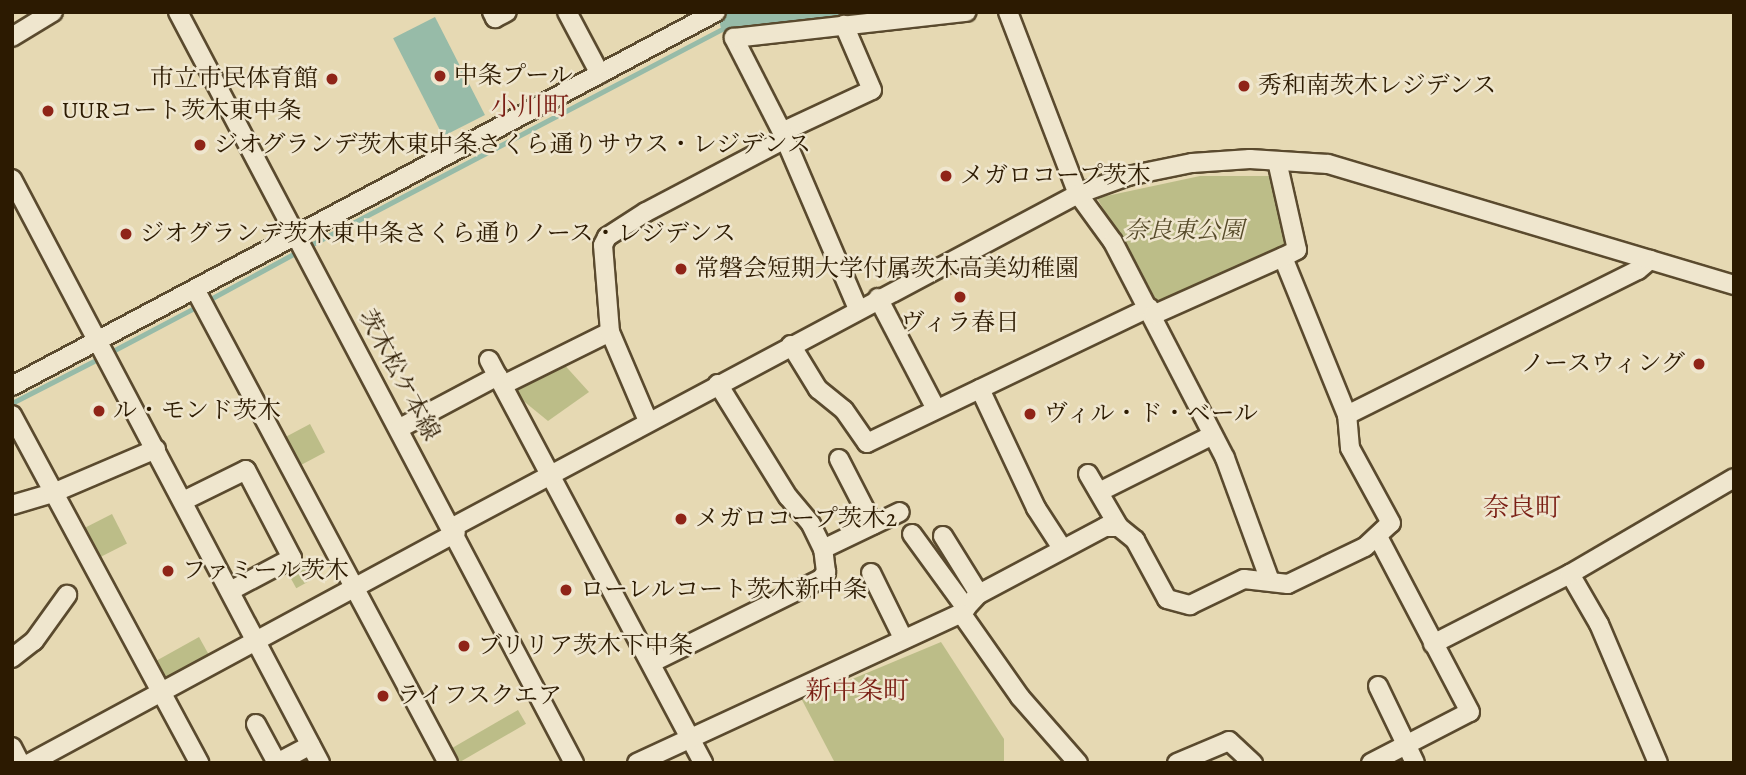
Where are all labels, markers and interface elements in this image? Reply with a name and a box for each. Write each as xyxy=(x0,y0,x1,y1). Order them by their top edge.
place label: 中条プール xyxy=(454,62,573,90)
place label: 市立市民体育館 xyxy=(150,65,318,93)
marker: 中条プール xyxy=(432,68,448,84)
marker: 市立市民体育館 xyxy=(324,71,340,87)
place label: 秀和南茨木レジデンス xyxy=(1258,72,1498,100)
marker: 秀和南茨木レジデンス xyxy=(1236,78,1252,94)
district label: 小川町 xyxy=(491,91,569,123)
place label: UURコート茨木東中条 xyxy=(62,97,301,125)
marker: UURコート茨木東中条 xyxy=(40,103,56,119)
place label: ジオグランデ茨木東中条さくら通りサウス・レジデンス xyxy=(214,131,814,159)
marker: ジオグランデ茨木東中条さくら通りサウス・レジデンス xyxy=(192,137,208,153)
place label: メガロコープ茨木 xyxy=(960,162,1152,190)
marker: メガロコープ茨木 xyxy=(938,168,954,184)
park label: 奈良東公園 xyxy=(1124,217,1244,245)
place label: ジオグランデ茨木東中条さくら通りノース・レジデンス xyxy=(140,220,739,248)
marker: ジオグランデ茨木東中条さくら通りノース・レジデンス xyxy=(118,226,134,242)
place label: 常磐会短期大学付属茨木高美幼稚園 xyxy=(695,255,1079,283)
marker: 常磐会短期大学付属茨木高美幼稚園 xyxy=(673,261,689,277)
marker: ヴィラ春日 xyxy=(952,289,968,305)
street label: 茨木松ケ本線 xyxy=(352,305,446,445)
place label: ヴィラ春日 xyxy=(900,309,1020,337)
place label: ノースウィング xyxy=(1518,350,1685,378)
marker: ノースウィング xyxy=(1691,356,1707,372)
place label: ル・モンド茨木 xyxy=(113,397,281,425)
place label: ヴィル・ド・ベール xyxy=(1044,400,1260,428)
marker: ル・モンド茨木 xyxy=(91,403,107,419)
marker: ヴィル・ド・ベール xyxy=(1022,406,1038,422)
district label: 奈良町 xyxy=(1483,492,1561,524)
place label: メガロコープ茨木2 xyxy=(695,505,898,533)
marker: メガロコープ茨木2 xyxy=(673,511,689,527)
place label: ファミール茨木 xyxy=(182,557,350,585)
marker: ファミール茨木 xyxy=(160,563,176,579)
place label: ローレルコート茨木新中条 xyxy=(580,576,868,604)
marker: ローレルコート茨木新中条 xyxy=(558,582,574,598)
place label: ブリリア茨木下中条 xyxy=(478,632,694,660)
marker: ブリリア茨木下中条 xyxy=(456,638,472,654)
district label: 新中条町 xyxy=(805,675,909,707)
place label: ライフスクエア xyxy=(397,682,565,710)
marker: ライフスクエア xyxy=(375,688,391,704)

